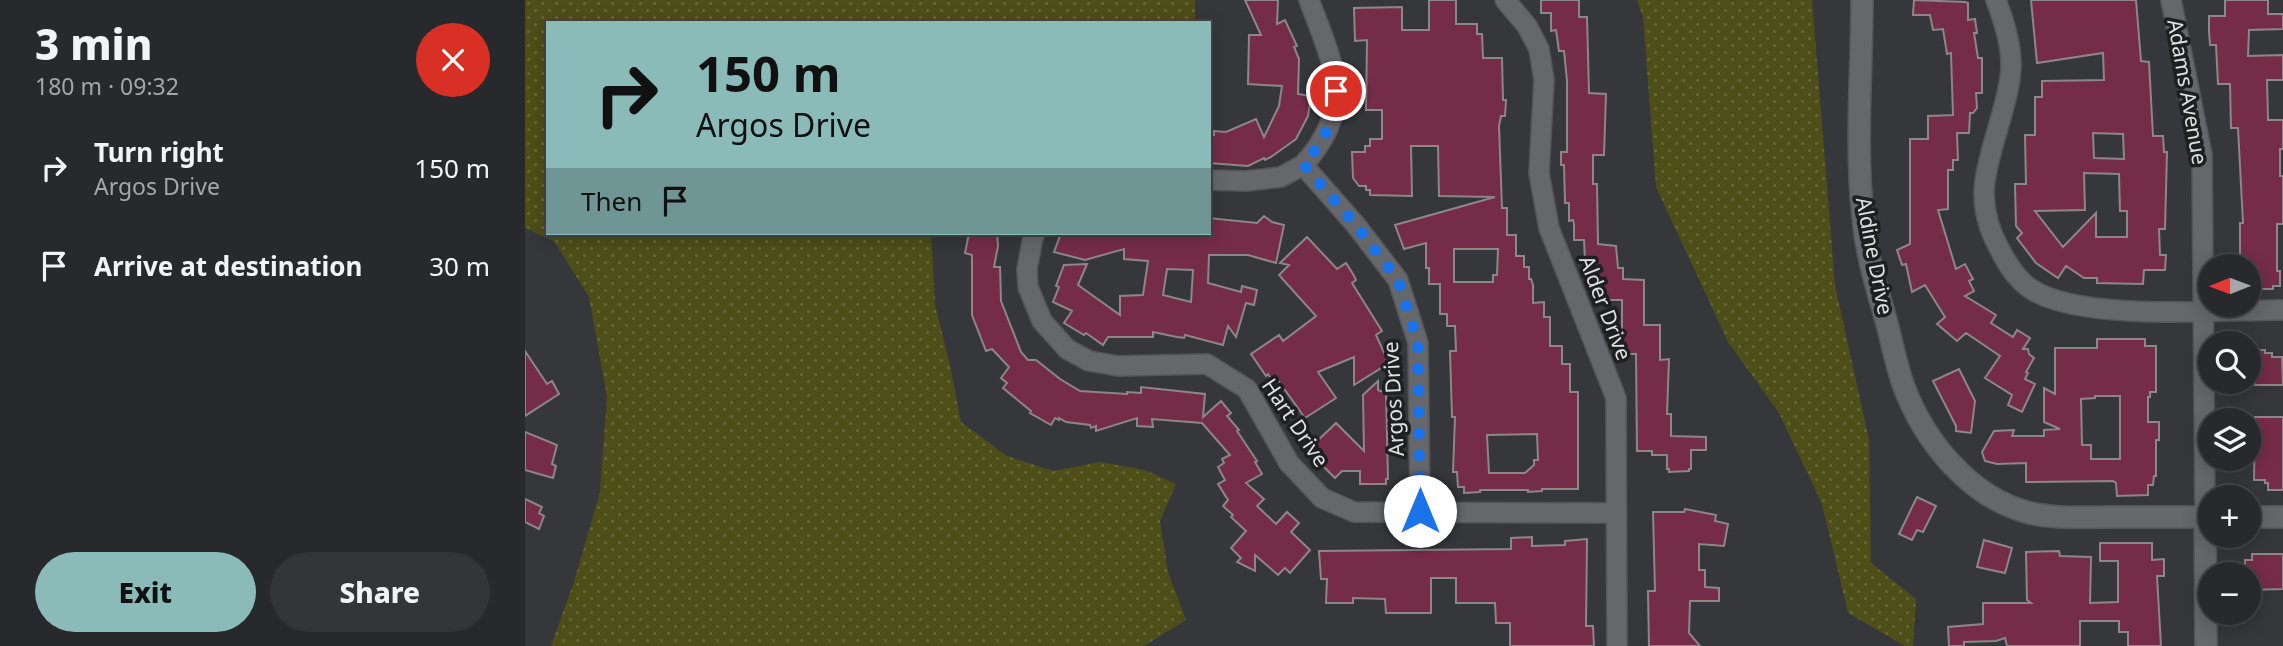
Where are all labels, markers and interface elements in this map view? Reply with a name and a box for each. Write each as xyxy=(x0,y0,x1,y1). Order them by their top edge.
text: 3 min xyxy=(35,15,152,72)
street label: Adams Avenue xyxy=(2161,17,2215,167)
button: close xyxy=(416,23,490,97)
text: 150 m xyxy=(696,40,841,106)
icon: right xyxy=(581,49,672,140)
pin xyxy=(1306,61,1366,121)
text: 180 m · 09:32 xyxy=(35,70,179,102)
icon: arrive xyxy=(1317,72,1355,110)
text: Argos Drive xyxy=(696,103,871,146)
text: Turn right xyxy=(94,134,224,170)
icon: right xyxy=(35,149,73,187)
text: 150 m xyxy=(414,150,490,186)
text: Argos Drive xyxy=(94,170,220,202)
icon: arrive xyxy=(656,182,694,220)
text: Then xyxy=(581,183,642,219)
street label: Aldine Drive xyxy=(1850,195,1900,317)
icon: arrive xyxy=(35,247,73,285)
text: Arrive at destination xyxy=(94,248,363,284)
text: 30 m xyxy=(429,248,490,284)
street label: Alder Drive xyxy=(1573,251,1639,364)
north arrow xyxy=(2198,254,2261,317)
map controls xyxy=(2198,254,2261,625)
button: search xyxy=(2198,331,2261,394)
street label: Argos Drive xyxy=(1376,341,1410,457)
street label: Hart Drive xyxy=(1256,373,1336,472)
button: layers xyxy=(2198,408,2261,471)
position arrow xyxy=(1383,474,1457,548)
button: + xyxy=(2198,485,2261,548)
button: Exit xyxy=(35,552,256,632)
button: Share xyxy=(270,552,490,632)
button: − xyxy=(2198,562,2261,625)

